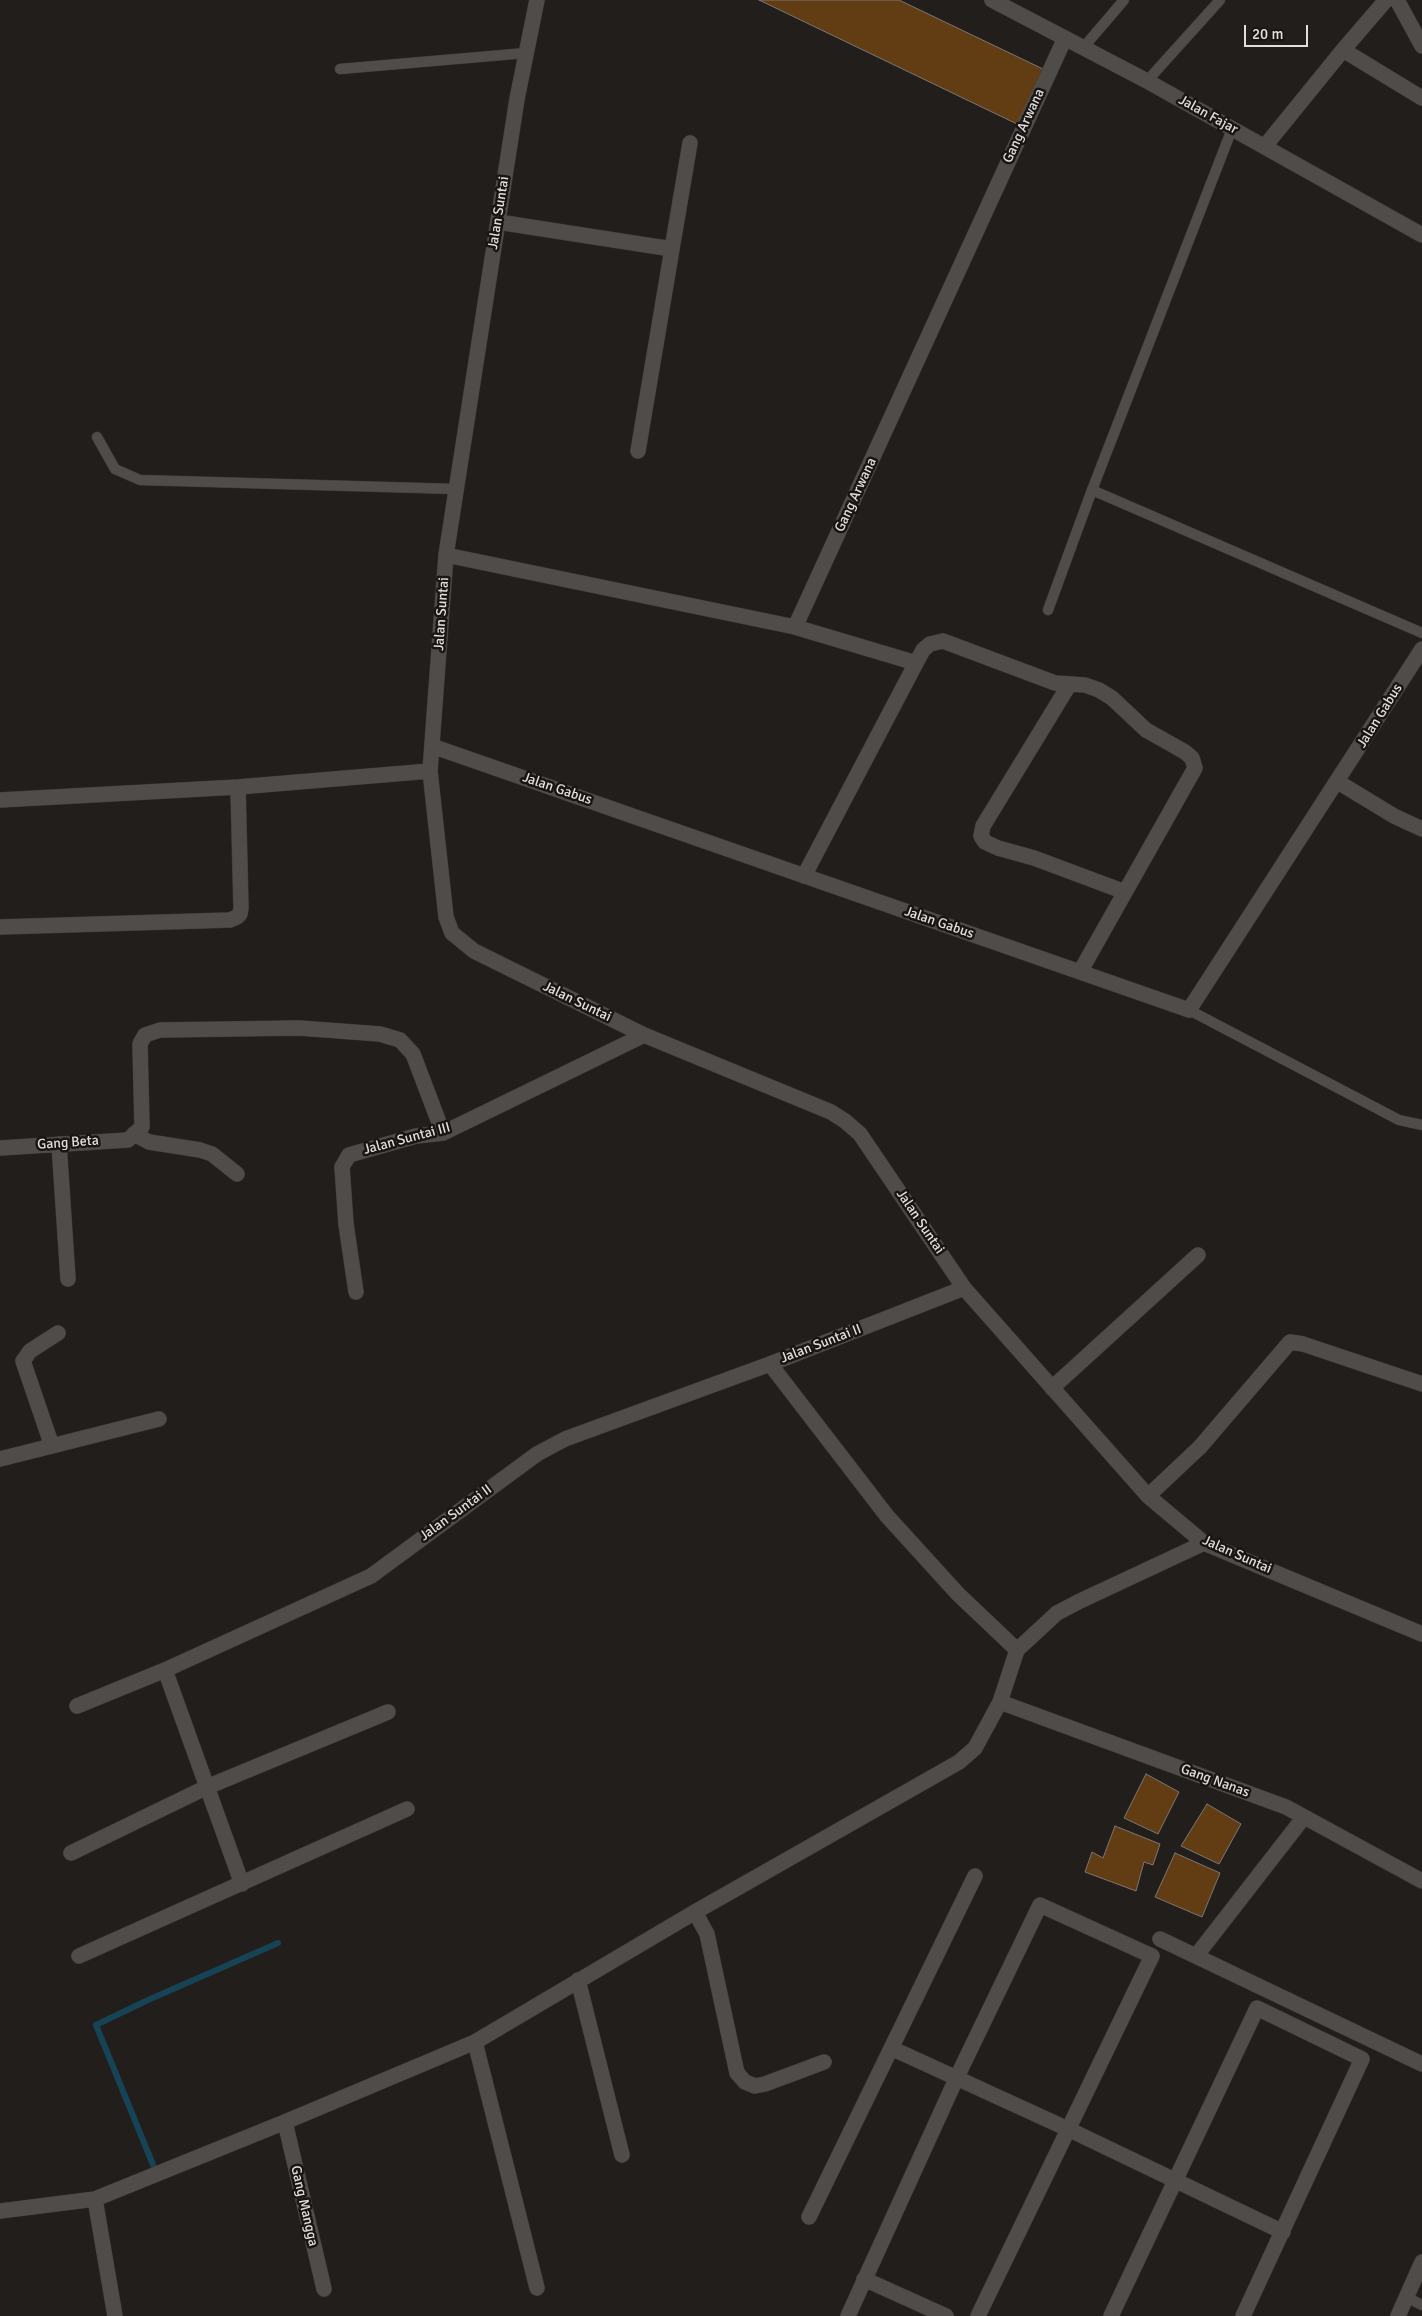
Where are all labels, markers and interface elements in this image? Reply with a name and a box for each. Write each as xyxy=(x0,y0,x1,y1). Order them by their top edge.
scale bar xyxy=(1247,15,1311,47)
text: 20 m xyxy=(1252,25,1283,43)
street label: Gang Arwana xyxy=(999,86,1049,166)
street label: Jalan Fajar xyxy=(1175,92,1241,138)
street label: Jalan Suntai xyxy=(485,175,513,251)
street label: Gang Arwana xyxy=(831,455,881,535)
street label: Jalan Suntai xyxy=(431,577,453,651)
street label: Jalan Gabus xyxy=(1354,681,1406,751)
street label: Jalan Gabus xyxy=(520,769,594,809)
street label: Jalan Gabus xyxy=(902,903,976,943)
street label: Jalan Suntai xyxy=(540,978,614,1026)
street label: Jalan Suntai III xyxy=(362,1119,452,1159)
street label: Gang Beta xyxy=(37,1132,99,1154)
street label: Jalan Suntai xyxy=(892,1187,948,1257)
street label: Jalan Suntai II xyxy=(778,1321,864,1367)
street label: Jalan Suntai II xyxy=(417,1481,495,1545)
street label: Jalan Suntai xyxy=(1200,1532,1274,1578)
street label: Gang Nanas xyxy=(1178,1761,1252,1801)
street label: Gang Mangga xyxy=(287,2164,321,2248)

